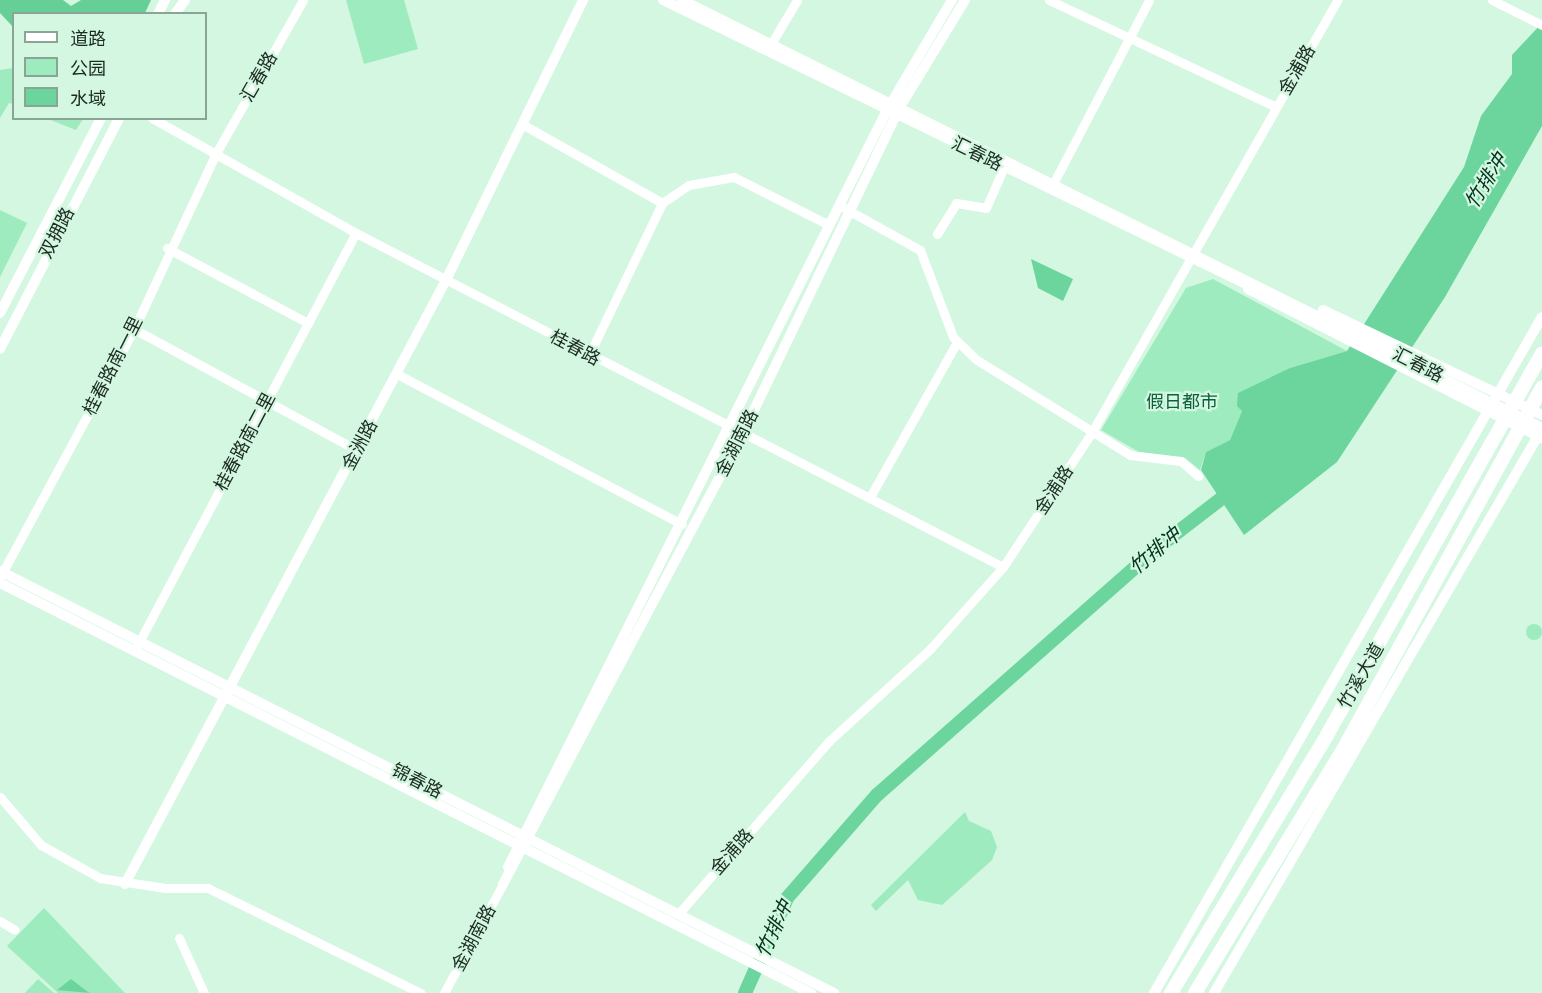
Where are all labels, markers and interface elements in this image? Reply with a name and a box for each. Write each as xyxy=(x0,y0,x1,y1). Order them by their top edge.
legend xyxy=(12,12,207,120)
text: 道路 xyxy=(70,29,106,49)
street label: 金浦路 xyxy=(1274,41,1320,99)
street label: 汇春路 xyxy=(236,48,282,106)
text: 公园 xyxy=(70,59,106,79)
text: 水域 xyxy=(70,89,106,109)
street label: 汇春路 xyxy=(948,132,1006,176)
water label: 竹排冲 xyxy=(1460,149,1512,213)
street label: 双拥路 xyxy=(35,204,79,262)
street label: 桂春路南一里 xyxy=(79,313,147,419)
street label: 桂春路 xyxy=(546,326,604,370)
street label: 汇春路 xyxy=(1389,343,1447,387)
street label: 桂春路南二里 xyxy=(210,389,280,495)
park label: 假日都市 xyxy=(1146,391,1218,413)
street label: 金湖南路 xyxy=(711,406,763,480)
street label: 金洲路 xyxy=(338,416,382,474)
street label: 金浦路 xyxy=(1030,461,1078,519)
water label: 竹排冲 xyxy=(1124,523,1186,579)
street label: 竹溪大道 xyxy=(1334,639,1388,713)
street label: 锦春路 xyxy=(388,759,446,803)
street label: 金浦路 xyxy=(706,825,758,879)
water label: 竹排冲 xyxy=(750,897,798,961)
street label: 金湖南路 xyxy=(448,901,500,975)

